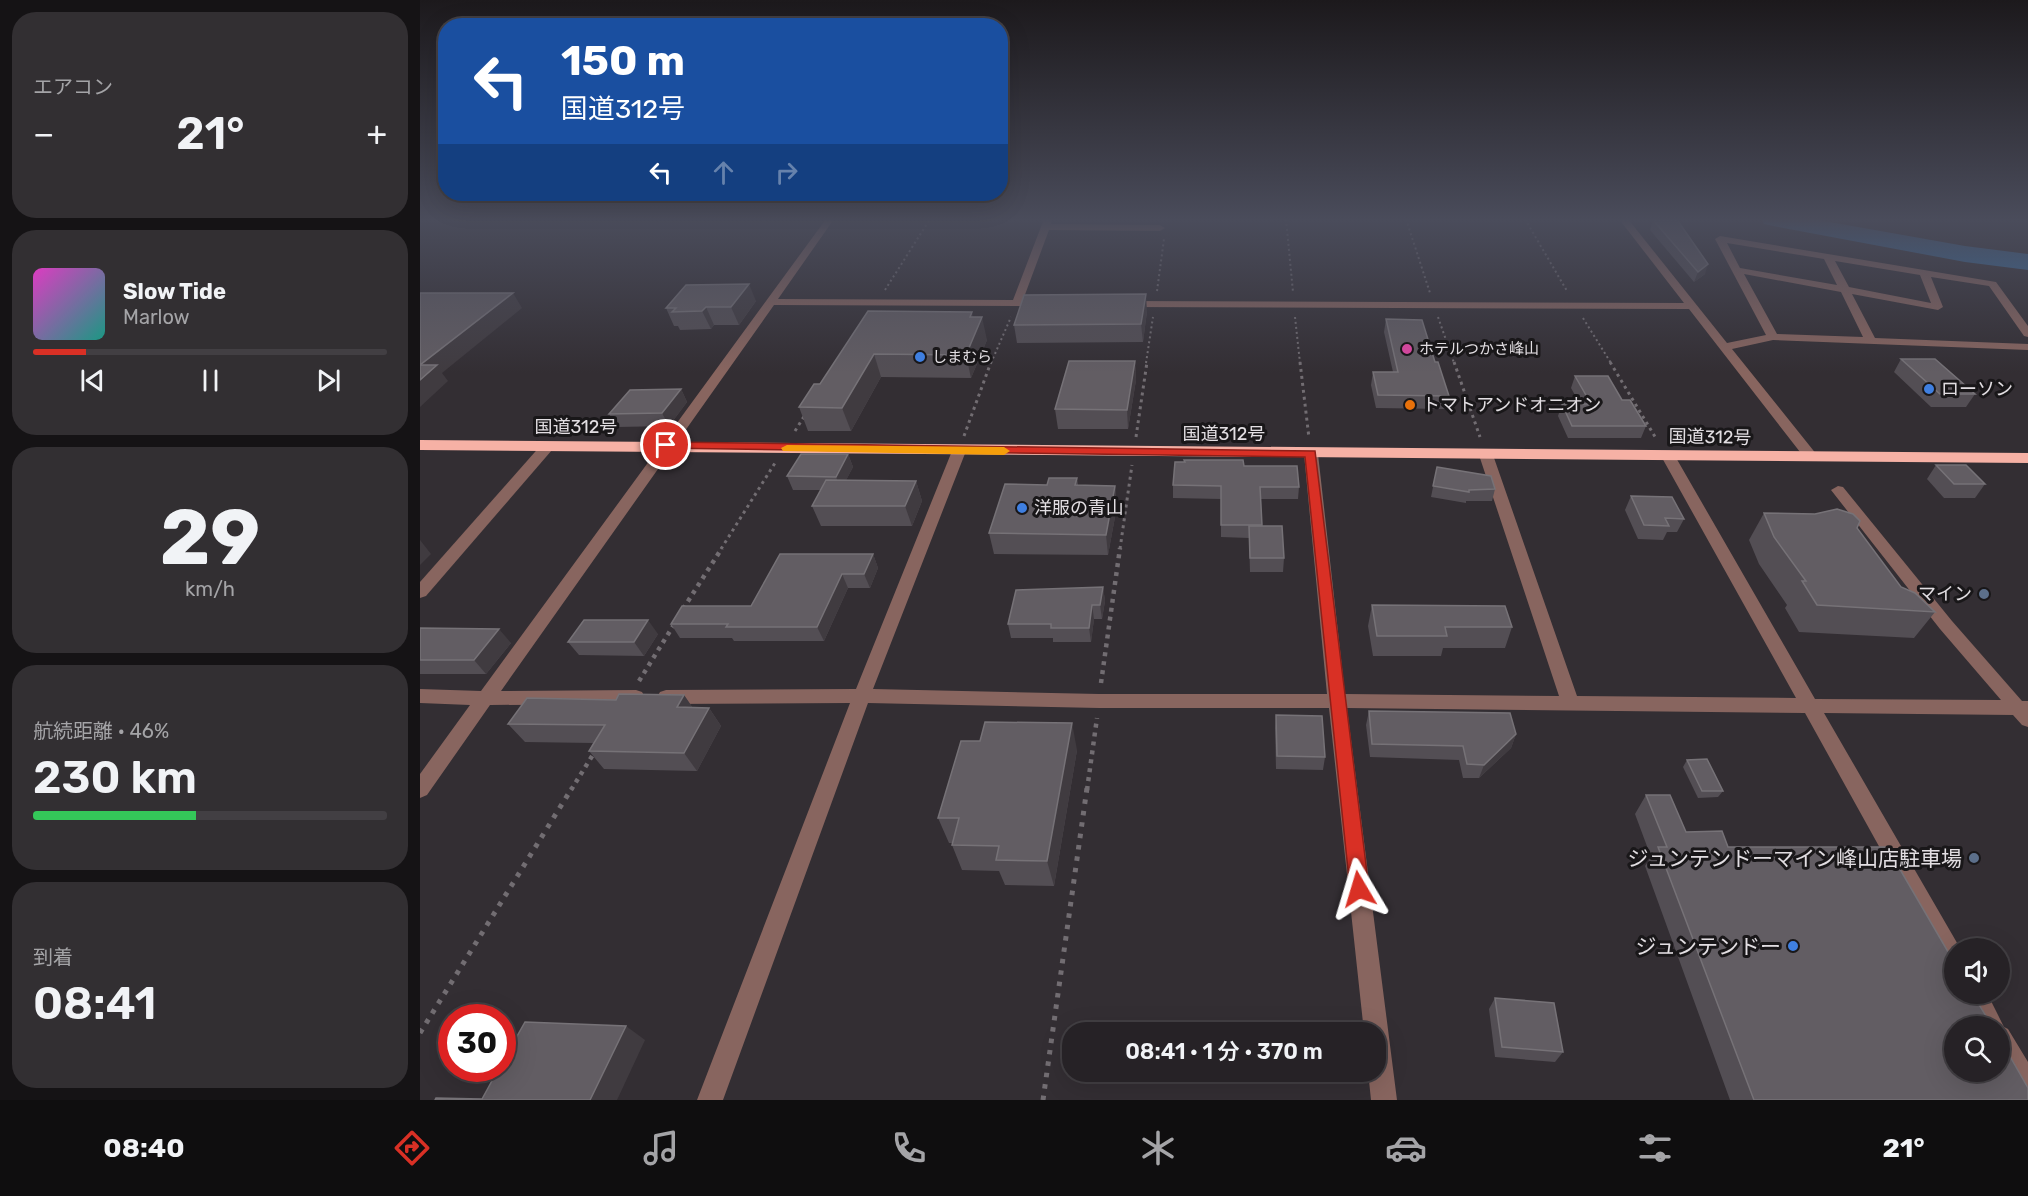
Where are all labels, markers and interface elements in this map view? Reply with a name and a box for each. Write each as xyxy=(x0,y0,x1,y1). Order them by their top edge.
text: 150 m xyxy=(561,36,685,86)
icon: left xyxy=(462,42,540,120)
text: エアコン xyxy=(33,75,113,99)
text: 国道312号 xyxy=(561,93,685,125)
text: 21° xyxy=(176,107,245,160)
text: − xyxy=(33,114,54,153)
text: + xyxy=(366,114,387,153)
icon: left xyxy=(644,156,677,189)
icon: ahead xyxy=(707,156,740,189)
icon: right xyxy=(770,156,803,189)
text: Slow Tide xyxy=(123,278,226,305)
text: Marlow xyxy=(123,305,190,329)
place label: ホテルつかさ峰山 xyxy=(1419,340,1539,358)
marker: ホテルつかさ峰山 xyxy=(1400,342,1414,356)
place label: しまむら xyxy=(932,348,992,366)
marker: しまむら xyxy=(913,350,927,364)
icon: previous xyxy=(76,364,109,397)
icon: pause xyxy=(194,364,227,397)
icon: next xyxy=(312,364,345,397)
place label: ローソン xyxy=(1941,378,2013,400)
marker: ローソン xyxy=(1922,382,1936,396)
place label: トマトアンドオニオン xyxy=(1422,394,1601,416)
marker: トマトアンドオニオン xyxy=(1403,398,1417,412)
street label: 国道312号 xyxy=(535,416,617,438)
pin xyxy=(640,419,691,470)
street label: 国道312号 xyxy=(1183,423,1265,445)
street label: 国道312号 xyxy=(1668,425,1752,449)
icon: arrive xyxy=(649,428,682,461)
text: 29 xyxy=(160,491,260,584)
place label: 洋服の青山 xyxy=(1034,497,1124,519)
marker: 洋服の青山 xyxy=(1015,501,1029,515)
text: km/h xyxy=(185,577,235,601)
place label: マイン xyxy=(1918,583,1972,605)
marker: マイン xyxy=(1977,587,1991,601)
text: 航続距離 · 46% xyxy=(33,719,169,743)
text: 230 km xyxy=(33,751,197,804)
place label: ジュンテンドーマイン峰山店駐車場 xyxy=(1627,846,1962,871)
marker: ジュンテンドーマイン峰山店駐車場 xyxy=(1967,851,1981,865)
position arrow xyxy=(1327,857,1391,921)
place label: ジュンテンドー xyxy=(1635,934,1781,959)
map controls xyxy=(1944,938,2010,1082)
button: sound xyxy=(1944,938,2010,1004)
marker: ジュンテンドー xyxy=(1786,939,1800,953)
text: 到着 xyxy=(33,945,73,969)
text: 08:41 xyxy=(33,977,156,1030)
speed limit sign: 30 xyxy=(438,1004,516,1082)
button: search xyxy=(1944,1016,2010,1082)
text: 08:41 · 1 分 · 370 m xyxy=(1125,1038,1323,1065)
icon: directions xyxy=(391,1127,433,1169)
icon: music xyxy=(640,1127,682,1169)
icon: phone xyxy=(888,1127,930,1169)
icon: climate xyxy=(1137,1127,1179,1169)
icon: car xyxy=(1385,1127,1427,1169)
icon: filters xyxy=(1634,1127,1676,1169)
text: 08:40 xyxy=(103,1132,185,1164)
text: 21° xyxy=(1883,1132,1925,1164)

